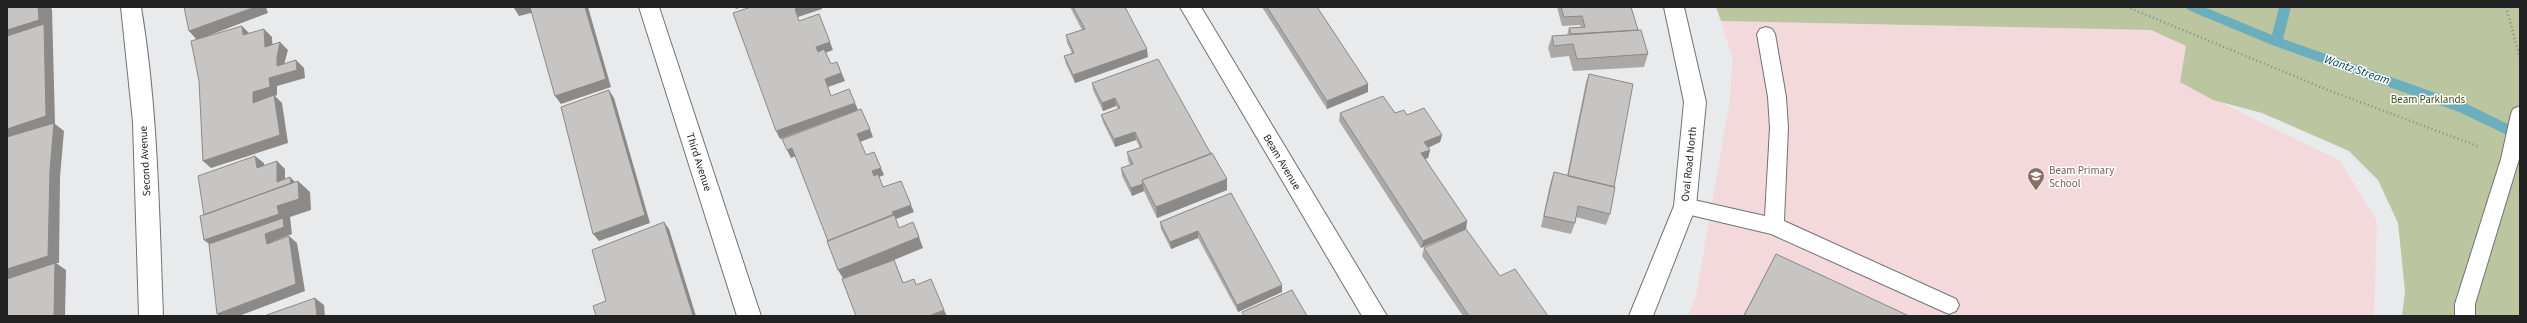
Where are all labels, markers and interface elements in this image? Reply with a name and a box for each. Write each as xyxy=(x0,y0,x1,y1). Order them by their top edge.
water label: Wantz Stream xyxy=(2322,51,2392,89)
park label: Beam Parklands xyxy=(2391,92,2466,107)
street label: Second Avenue xyxy=(136,125,154,197)
street label: Oval Road North xyxy=(1678,126,1700,202)
street label: Third Avenue xyxy=(683,131,716,194)
street label: Beam Avenue xyxy=(1259,131,1305,193)
place label: Beam Primary School xyxy=(2049,163,2114,191)
school or university icon: Beam Primary School xyxy=(2026,166,2046,191)

